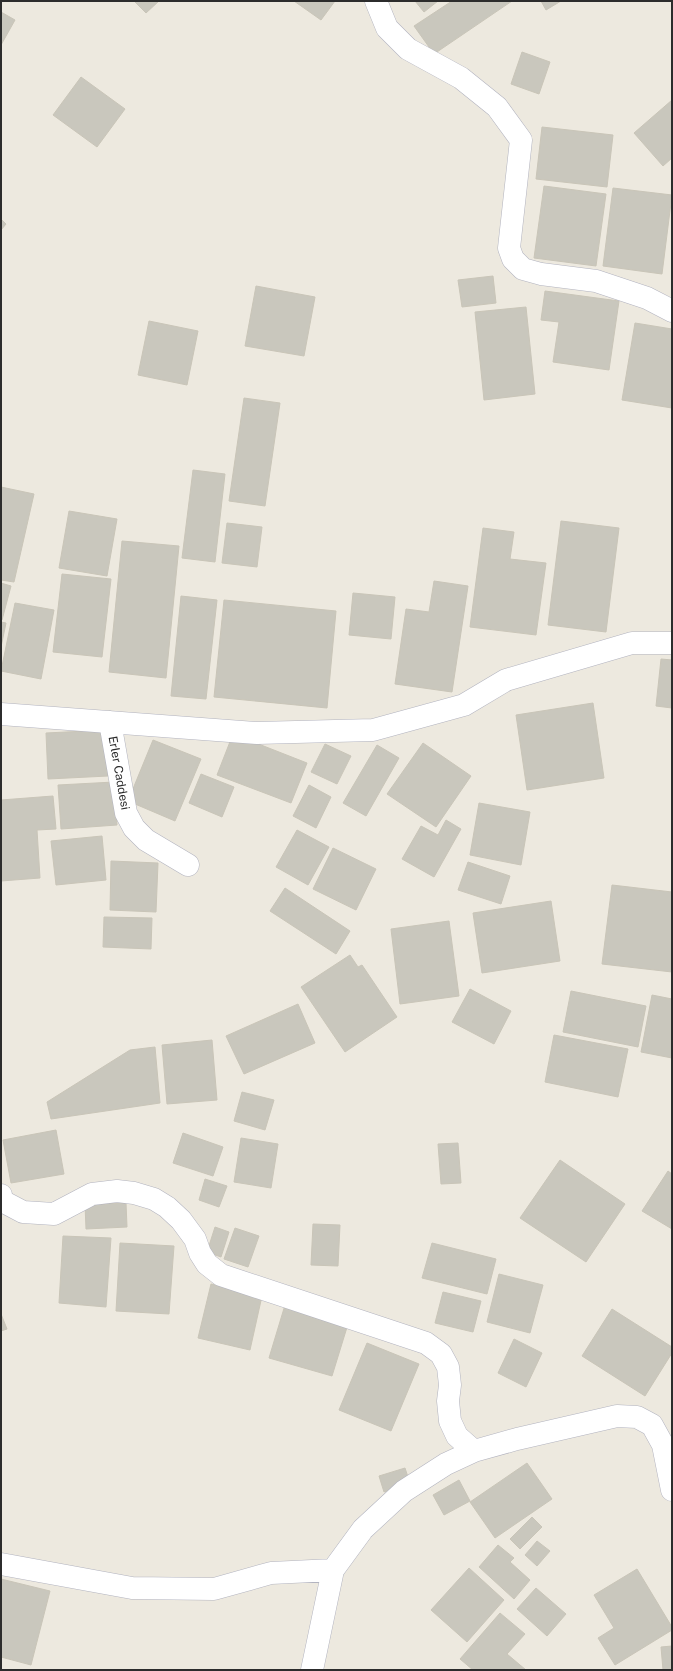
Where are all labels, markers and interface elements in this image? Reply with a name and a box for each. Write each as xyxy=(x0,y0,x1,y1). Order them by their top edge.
street label: Erler Caddesi xyxy=(106,735,132,811)

